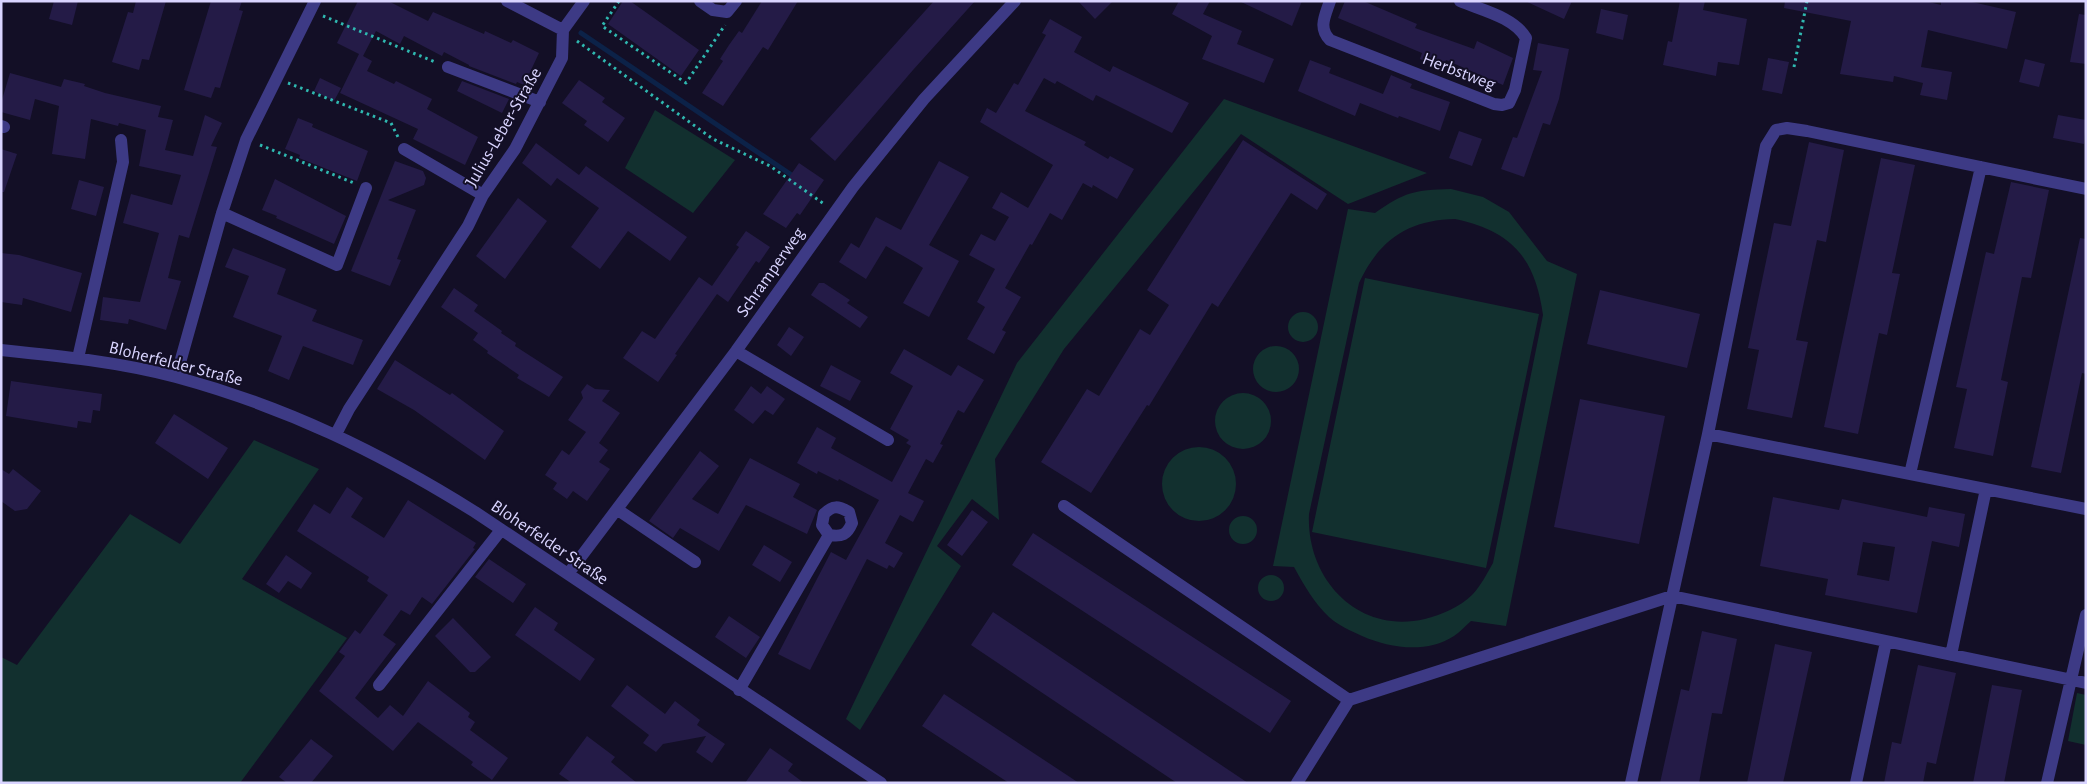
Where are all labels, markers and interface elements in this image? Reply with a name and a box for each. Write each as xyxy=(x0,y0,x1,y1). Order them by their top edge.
street label: Herbstweg xyxy=(1420,50,1498,94)
street label: Julius-Leber-Straße xyxy=(462,65,545,190)
street label: Schramperweg xyxy=(733,224,808,321)
street label: Bloherfelder Straße xyxy=(107,339,244,389)
street label: Bloherfelder Straße xyxy=(488,497,611,589)

